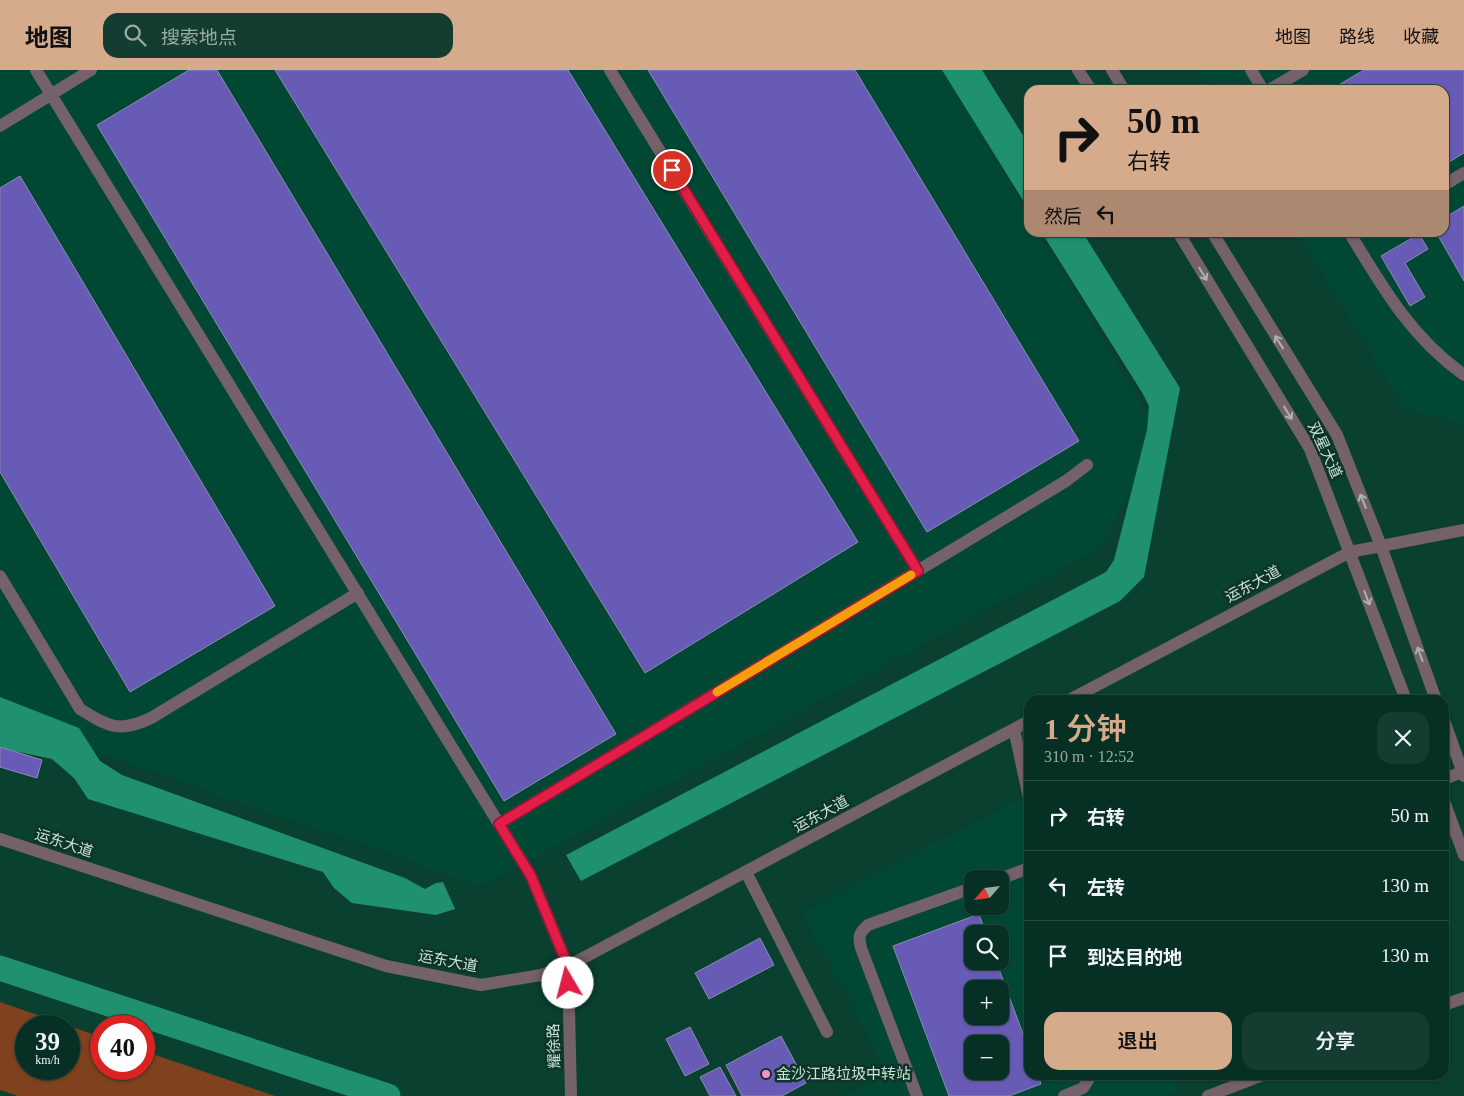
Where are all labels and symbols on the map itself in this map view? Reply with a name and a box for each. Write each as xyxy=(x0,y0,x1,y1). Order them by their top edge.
pin xyxy=(651,149,693,191)
one-way arrow xyxy=(1199,267,1209,281)
one-way arrow xyxy=(1274,335,1285,349)
one-way arrow xyxy=(1283,405,1293,419)
street label: 双星大道 xyxy=(1305,419,1345,481)
one-way arrow xyxy=(1357,494,1367,509)
street label: 运东大道 xyxy=(1223,563,1283,605)
one-way arrow xyxy=(1363,589,1372,605)
one-way arrow xyxy=(1415,647,1424,662)
street label: 运东大道 xyxy=(791,793,851,835)
street label: 运东大道 xyxy=(33,826,95,860)
north arrow xyxy=(964,870,1009,915)
street label: 运东大道 xyxy=(417,947,479,975)
position arrow xyxy=(541,956,593,1008)
speed limit sign: 40 xyxy=(90,1015,155,1080)
street label: 耀徐路 xyxy=(545,1023,563,1069)
place label: 金沙江路垃圾中转站 xyxy=(776,1065,911,1082)
marker: 金沙江路垃圾中转站 xyxy=(760,1068,772,1080)

